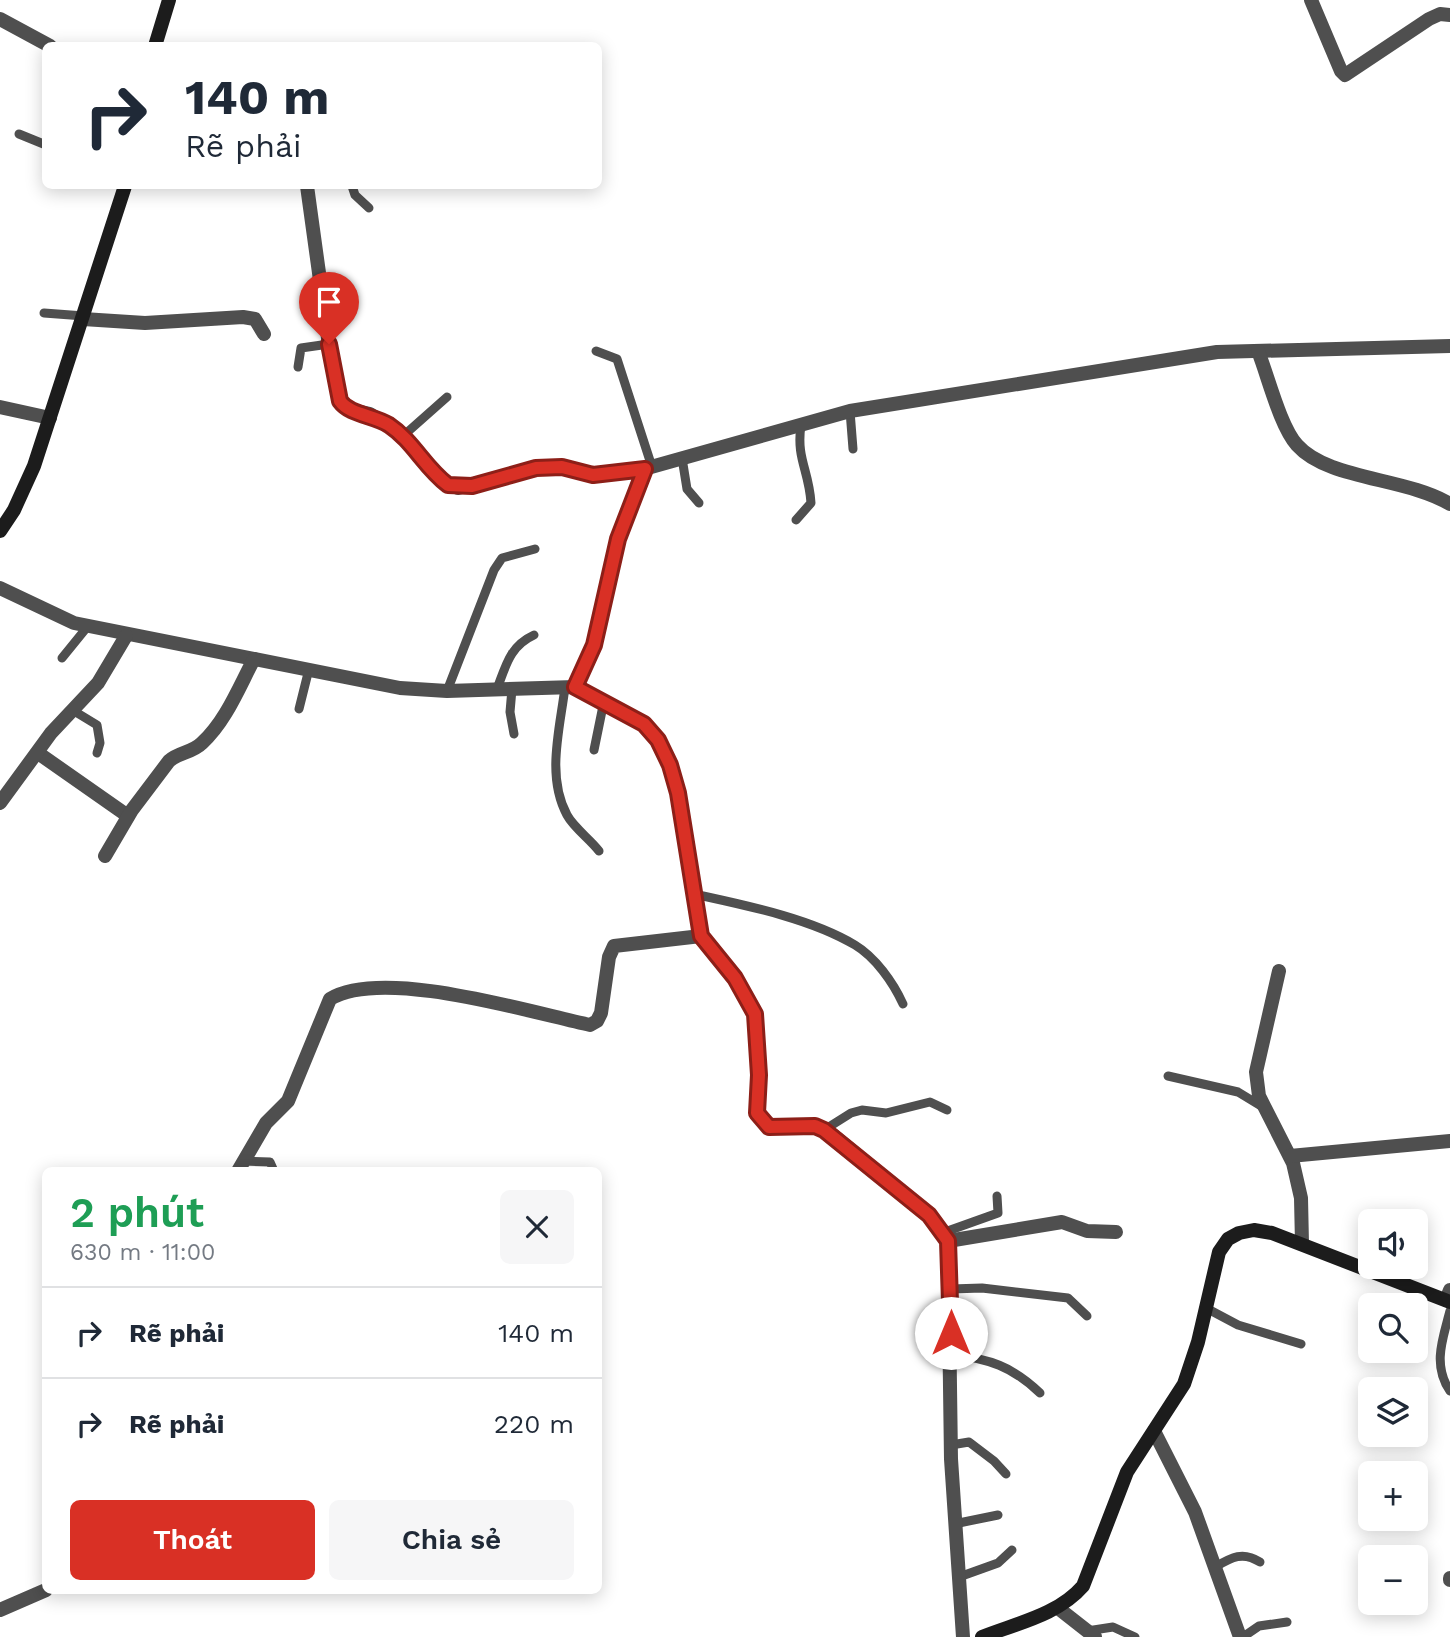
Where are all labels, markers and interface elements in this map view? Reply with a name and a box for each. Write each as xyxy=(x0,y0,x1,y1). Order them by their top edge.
text: 140 m xyxy=(185,68,329,126)
icon: right xyxy=(70,70,161,161)
text: Rẽ phải xyxy=(185,127,302,165)
pin xyxy=(299,272,359,344)
icon: arrive xyxy=(310,283,348,321)
text: 2 phút xyxy=(70,1188,204,1237)
button: close xyxy=(500,1190,574,1264)
map controls xyxy=(1358,1209,1428,1615)
button: sound xyxy=(1358,1209,1428,1279)
text: 630 m · 11:00 xyxy=(70,1239,215,1266)
button: search xyxy=(1358,1293,1428,1363)
position arrow xyxy=(914,1296,988,1370)
icon: right xyxy=(70,1314,108,1352)
text: Rẽ phải xyxy=(129,1318,224,1348)
text: 140 m xyxy=(498,1318,574,1348)
button: layers xyxy=(1358,1377,1428,1447)
icon: right xyxy=(70,1405,108,1443)
text: Rẽ phải xyxy=(129,1409,224,1439)
text: 220 m xyxy=(494,1409,574,1439)
button: + xyxy=(1358,1461,1428,1531)
button: Thoát xyxy=(70,1500,315,1580)
button: Chia sẻ xyxy=(329,1500,574,1580)
button: − xyxy=(1358,1545,1428,1615)

